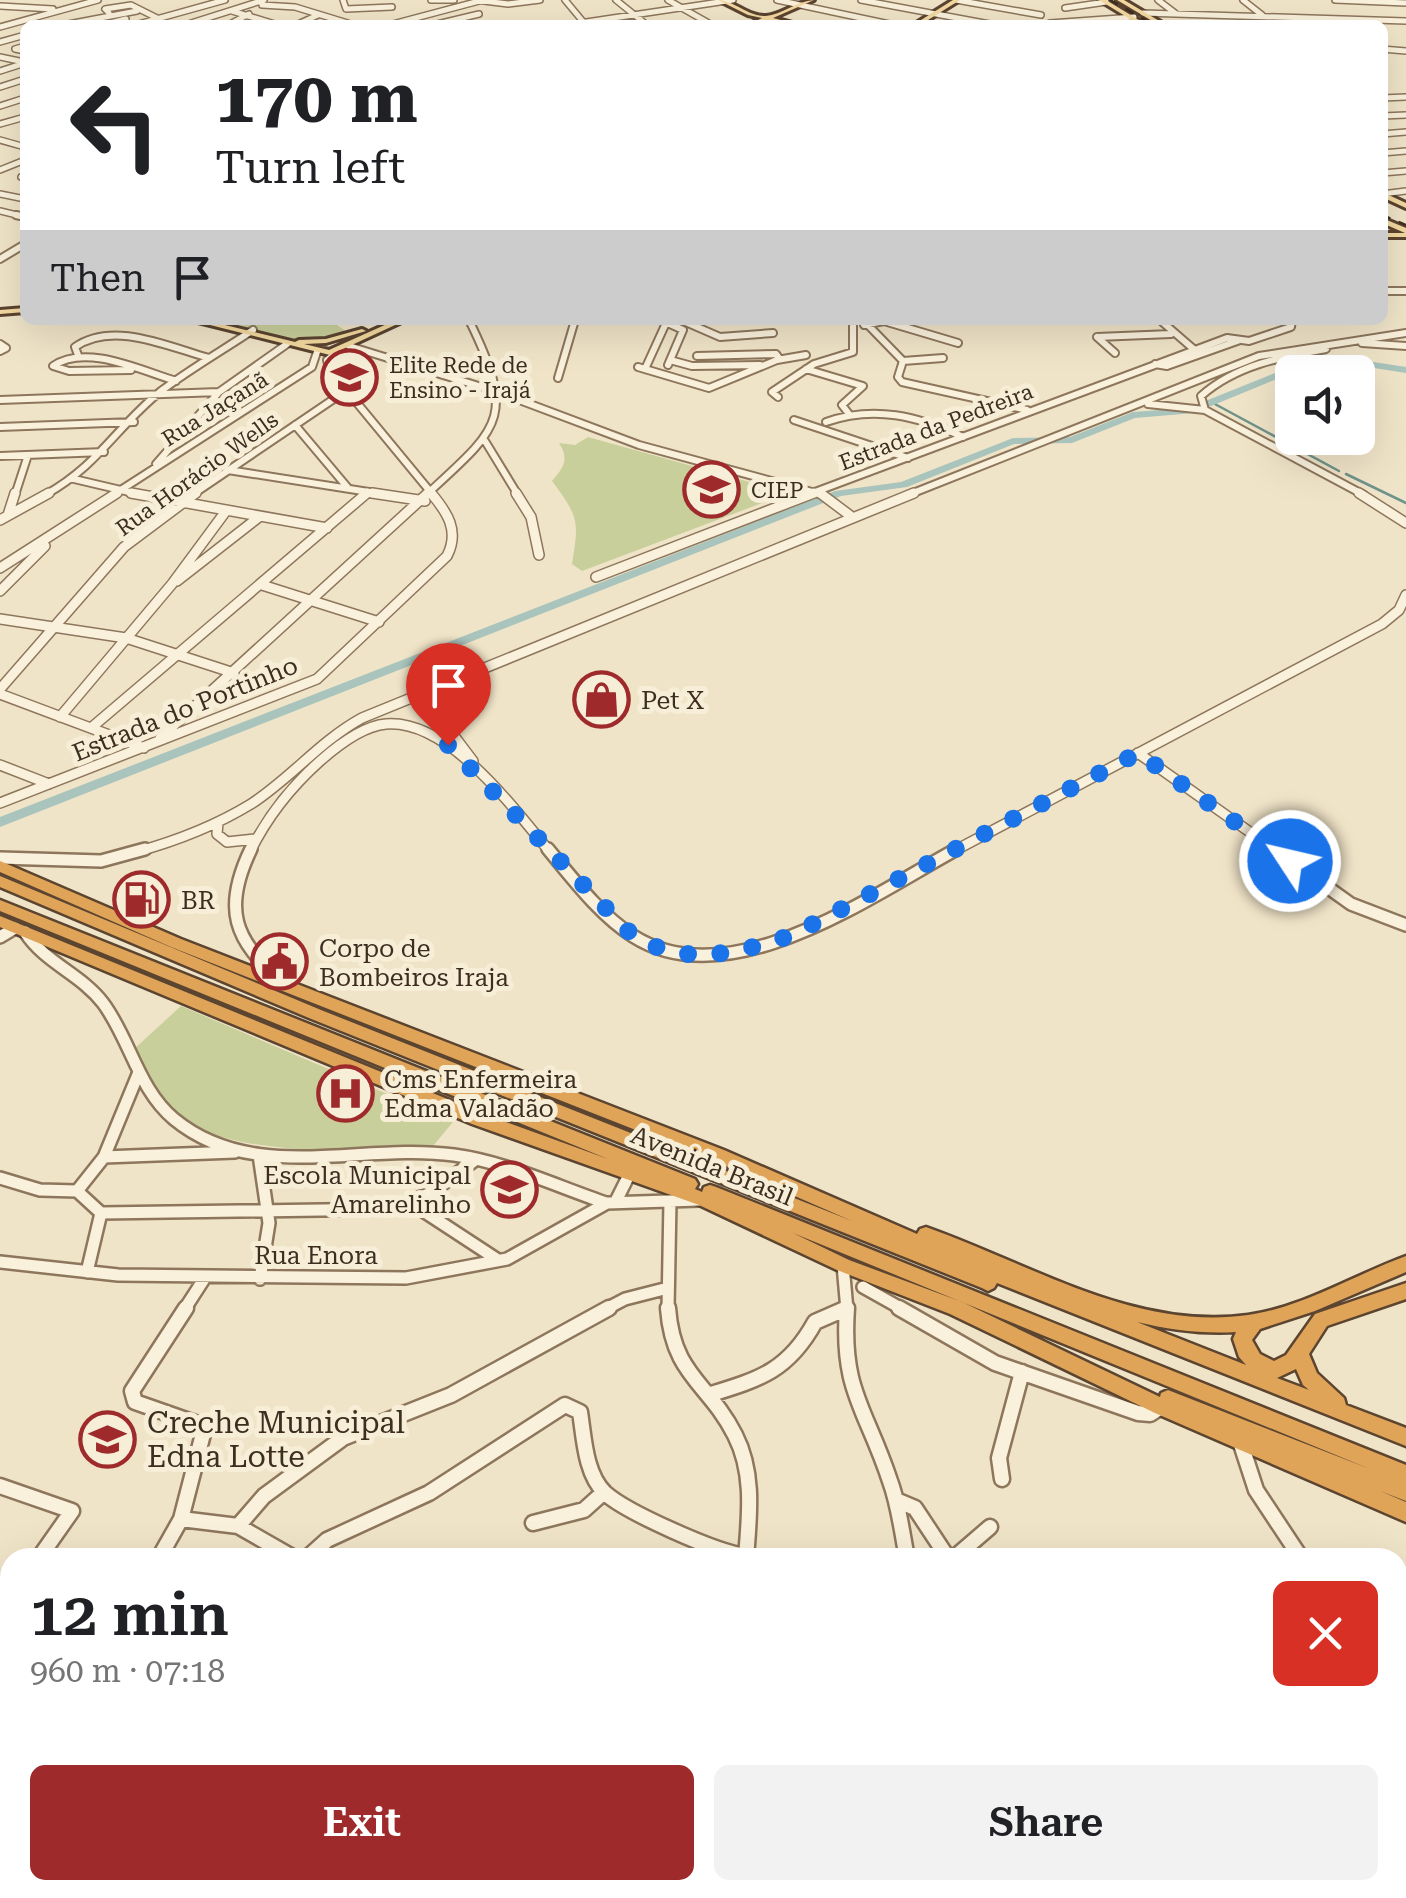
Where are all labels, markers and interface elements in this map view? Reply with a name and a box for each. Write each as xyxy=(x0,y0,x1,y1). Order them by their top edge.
text: 170 m xyxy=(215,57,418,139)
icon: left xyxy=(50,60,180,190)
text: Turn left xyxy=(215,141,405,194)
icon: arrive xyxy=(165,250,220,305)
text: Then xyxy=(50,256,145,300)
school or university icon: Elite Rede de Ensino - Irajá xyxy=(320,348,380,408)
place label: Elite Rede de Ensino - Irajá xyxy=(389,353,531,403)
map controls xyxy=(1275,355,1375,455)
button: sound xyxy=(1275,355,1375,455)
street label: Rua Jaçanã xyxy=(157,367,273,451)
street label: Estrada da Pedreira xyxy=(836,379,1036,475)
street label: Rua Horácio Wells xyxy=(111,407,283,541)
school or university icon: CIEP xyxy=(682,460,742,520)
place label: CIEP xyxy=(751,478,803,503)
pin xyxy=(406,643,491,746)
street label: Estrada do Portinho xyxy=(68,651,302,767)
icon: arrive xyxy=(421,658,476,713)
shop icon: Pet X xyxy=(572,670,632,730)
place label: Pet X xyxy=(641,686,704,715)
position arrow xyxy=(1238,809,1342,913)
fuel station icon: BR xyxy=(112,870,172,930)
place label: BR xyxy=(181,886,215,915)
public building icon: Corpo de Bombeiros Iraja xyxy=(250,932,310,992)
place label: Corpo de Bombeiros Iraja xyxy=(319,934,509,992)
hospital icon: Cms Enfermeira Edma Valadão xyxy=(315,1063,375,1123)
place label: Cms Enfermeira Edma Valadão xyxy=(384,1065,577,1123)
street label: Avenida Brasil xyxy=(627,1120,798,1212)
school or university icon: Escola Municipal Amarelinho xyxy=(480,1159,540,1219)
place label: Escola Municipal Amarelinho xyxy=(263,1161,471,1219)
street label: Rua Enora xyxy=(254,1241,378,1270)
place label: Creche Municipal Edna Lotte xyxy=(147,1405,405,1474)
school or university icon: Creche Municipal Edna Lotte xyxy=(78,1409,138,1469)
text: 12 min xyxy=(30,1579,229,1650)
button: close xyxy=(1273,1581,1378,1686)
text: 960 m · 07:18 xyxy=(30,1652,225,1690)
button: Exit xyxy=(30,1765,694,1880)
button: Share xyxy=(714,1765,1378,1880)

